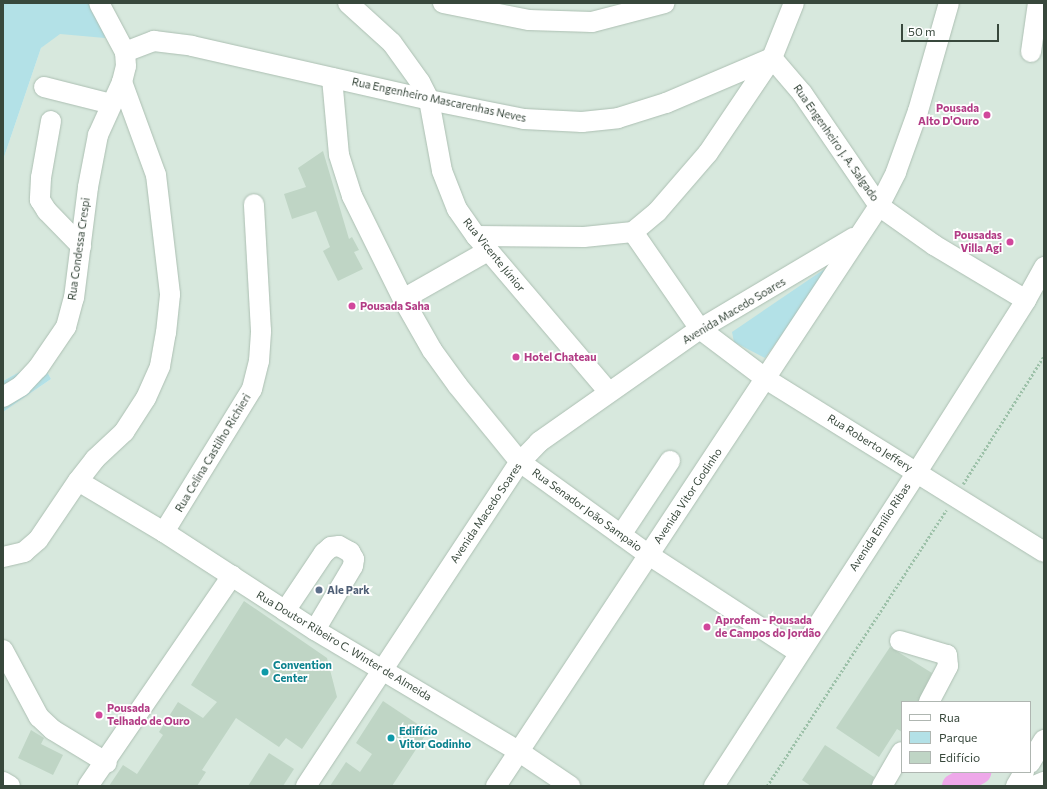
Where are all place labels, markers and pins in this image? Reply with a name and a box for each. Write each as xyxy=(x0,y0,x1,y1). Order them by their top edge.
place label: Pousada Alto D'Ouro xyxy=(918,102,979,128)
marker: Pousada Alto D'Ouro xyxy=(982,110,992,120)
place label: Pousadas Villa Agi xyxy=(954,229,1002,255)
marker: Pousadas Villa Agi xyxy=(1005,237,1015,247)
place label: Pousada Saha xyxy=(360,299,430,313)
marker: Pousada Saha xyxy=(347,301,357,311)
place label: Hotel Chateau xyxy=(524,350,596,364)
marker: Hotel Chateau xyxy=(511,352,521,362)
place label: Ale Park xyxy=(327,583,370,597)
marker: Ale Park xyxy=(314,585,324,595)
place label: Aprofem - Pousada de Campos do Jordão xyxy=(715,614,821,640)
marker: Aprofem - Pousada de Campos do Jordão xyxy=(702,622,712,632)
place label: Convention Center xyxy=(273,659,332,685)
marker: Convention Center xyxy=(260,667,270,677)
place label: Pousada Telhado de Ouro xyxy=(107,702,190,728)
marker: Pousada Telhado de Ouro xyxy=(94,710,104,720)
place label: Edifício Vitor Godinho xyxy=(399,725,471,751)
marker: Edifício Vitor Godinho xyxy=(386,733,396,743)

